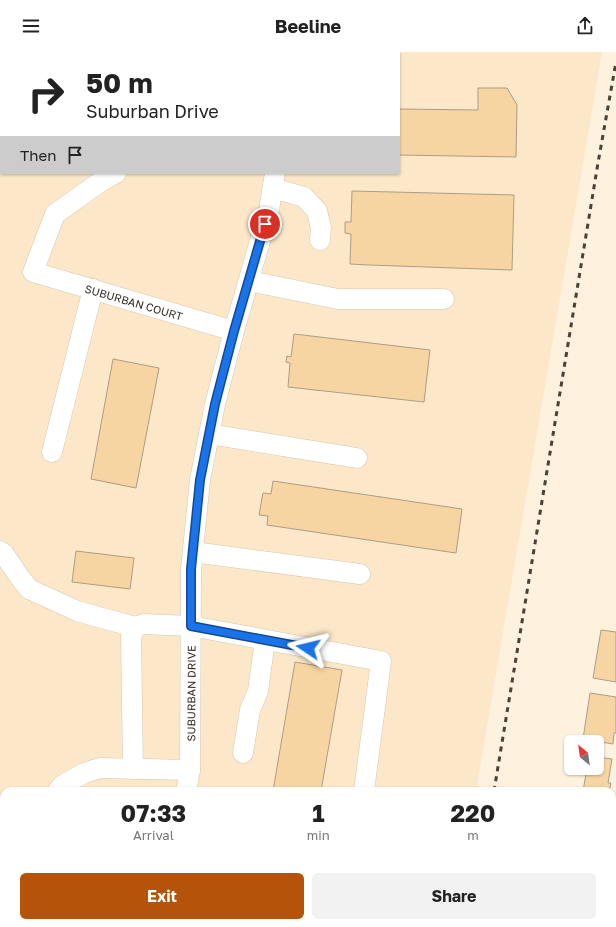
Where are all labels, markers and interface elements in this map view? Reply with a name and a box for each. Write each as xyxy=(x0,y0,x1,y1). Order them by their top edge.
icon: menu xyxy=(20,15,42,37)
text: Beeline xyxy=(275,15,341,37)
icon: share xyxy=(574,15,596,37)
text: 50 m xyxy=(86,66,153,99)
icon: right xyxy=(20,68,72,120)
text: Suburban Drive xyxy=(86,100,219,122)
icon: arrive xyxy=(64,144,86,166)
text: Then xyxy=(20,146,56,164)
pin xyxy=(248,207,282,241)
icon: arrive xyxy=(254,213,276,235)
street label: SUBURBAN COURT xyxy=(84,281,185,322)
position arrow xyxy=(287,627,329,669)
street label: SUBURBAN DRIVE xyxy=(184,645,197,742)
north arrow xyxy=(564,735,604,775)
map controls xyxy=(564,735,604,775)
text: 07:33 xyxy=(121,798,186,827)
text: 1 xyxy=(312,798,325,827)
text: 220 xyxy=(450,798,495,827)
text: Arrival xyxy=(133,827,174,843)
text: min xyxy=(307,827,330,843)
text: m xyxy=(467,827,479,843)
button: Exit xyxy=(20,873,304,919)
button: Share xyxy=(312,873,596,919)

